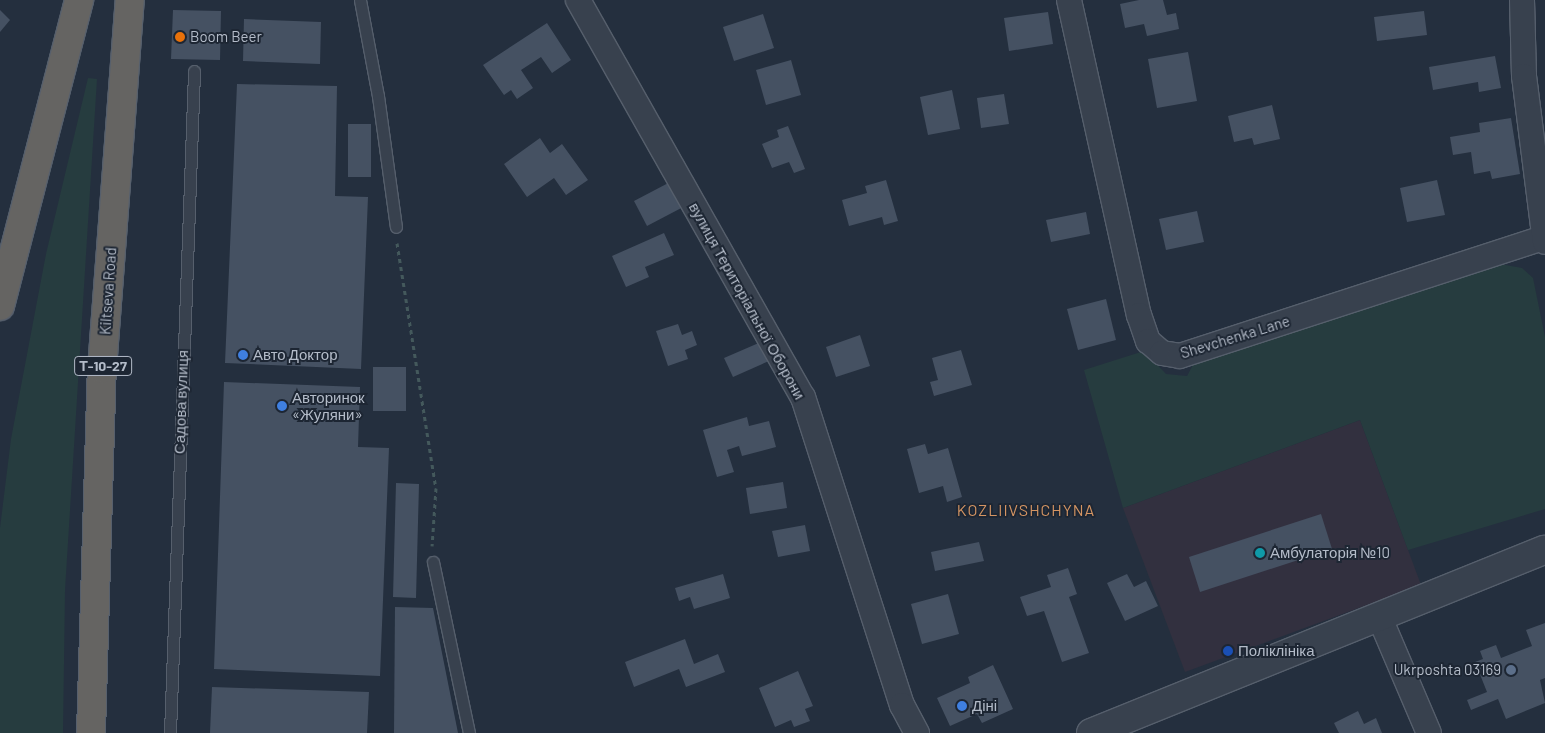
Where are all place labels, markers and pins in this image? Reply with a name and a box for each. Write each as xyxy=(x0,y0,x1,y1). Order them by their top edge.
place label: Boom Beer xyxy=(190,28,262,46)
marker: Boom Beer xyxy=(174,31,186,43)
place label: Авто Доктор xyxy=(253,346,337,364)
marker: Авто Доктор xyxy=(237,349,249,361)
place label: Авторинок «Жуляни» xyxy=(292,388,365,423)
marker: Авторинок «Жуляни» xyxy=(276,400,288,412)
place label: Амбулаторія №10 xyxy=(1270,544,1390,562)
marker: Амбулаторія №10 xyxy=(1254,547,1266,559)
place label: Поліклініка xyxy=(1238,642,1315,660)
marker: Поліклініка xyxy=(1222,645,1234,657)
place label: Ukrposhta 03169 xyxy=(1394,661,1501,679)
marker: Ukrposhta 03169 xyxy=(1505,664,1517,676)
place label: Діні xyxy=(972,697,997,715)
marker: Діні xyxy=(956,700,968,712)

